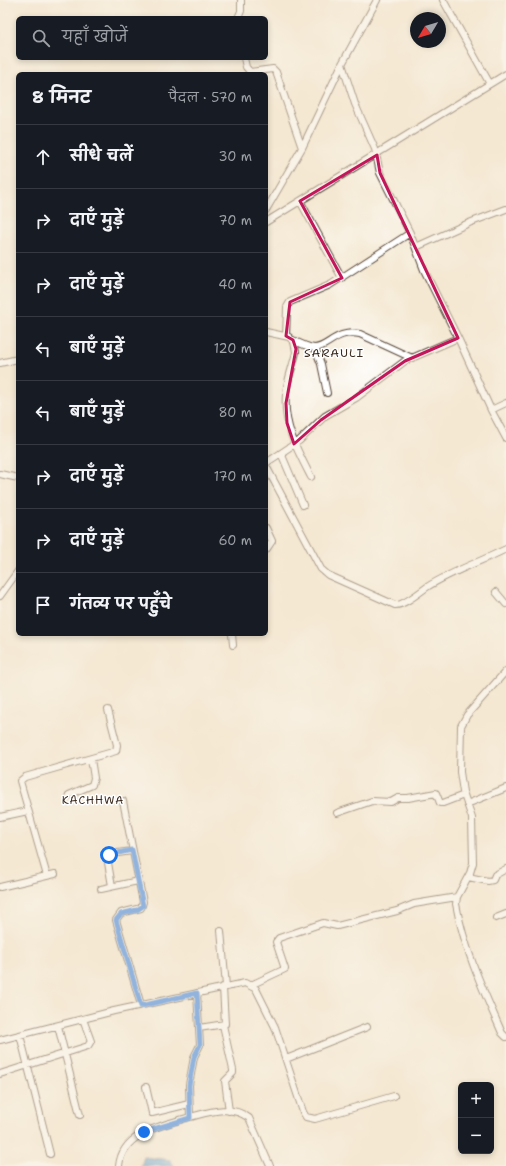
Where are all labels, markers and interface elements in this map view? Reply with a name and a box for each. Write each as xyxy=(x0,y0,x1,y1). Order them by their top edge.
north arrow xyxy=(410,12,446,48)
search box xyxy=(16,16,268,60)
icon: search xyxy=(30,27,52,49)
text: यहाँ खोजें xyxy=(62,27,128,47)
text: 8 मिनट xyxy=(32,86,91,108)
text: पैदल · 570 m xyxy=(169,89,252,106)
icon: ahead xyxy=(32,146,54,168)
text: सीधे चलें xyxy=(70,146,133,166)
text: 30 m xyxy=(218,148,252,165)
icon: right xyxy=(32,210,54,232)
text: दाएँ मुड़ें xyxy=(70,210,124,230)
text: 70 m xyxy=(218,212,252,229)
icon: right xyxy=(32,274,54,296)
text: दाएँ मुड़ें xyxy=(70,274,124,294)
text: 40 m xyxy=(218,276,252,293)
icon: left xyxy=(32,338,54,360)
text: बाएँ मुड़ें xyxy=(70,338,124,358)
text: 120 m xyxy=(214,340,252,357)
district label: SARAULI xyxy=(304,345,364,361)
icon: left xyxy=(32,402,54,424)
text: बाएँ मुड़ें xyxy=(70,402,124,422)
text: 80 m xyxy=(218,404,252,421)
icon: right xyxy=(32,466,54,488)
text: दाएँ मुड़ें xyxy=(70,466,124,486)
text: 170 m xyxy=(214,468,252,485)
icon: right xyxy=(32,530,54,552)
text: दाएँ मुड़ें xyxy=(70,530,124,550)
text: 60 m xyxy=(219,532,252,549)
icon: arrive xyxy=(32,594,54,616)
text: गंतव्य पर पहुँचे xyxy=(70,594,172,614)
district label: KACHHWA xyxy=(62,793,124,808)
route start xyxy=(100,846,118,864)
map controls xyxy=(458,1082,494,1154)
button: + xyxy=(458,1082,494,1118)
button: − xyxy=(458,1118,494,1154)
route end xyxy=(135,1123,153,1141)

